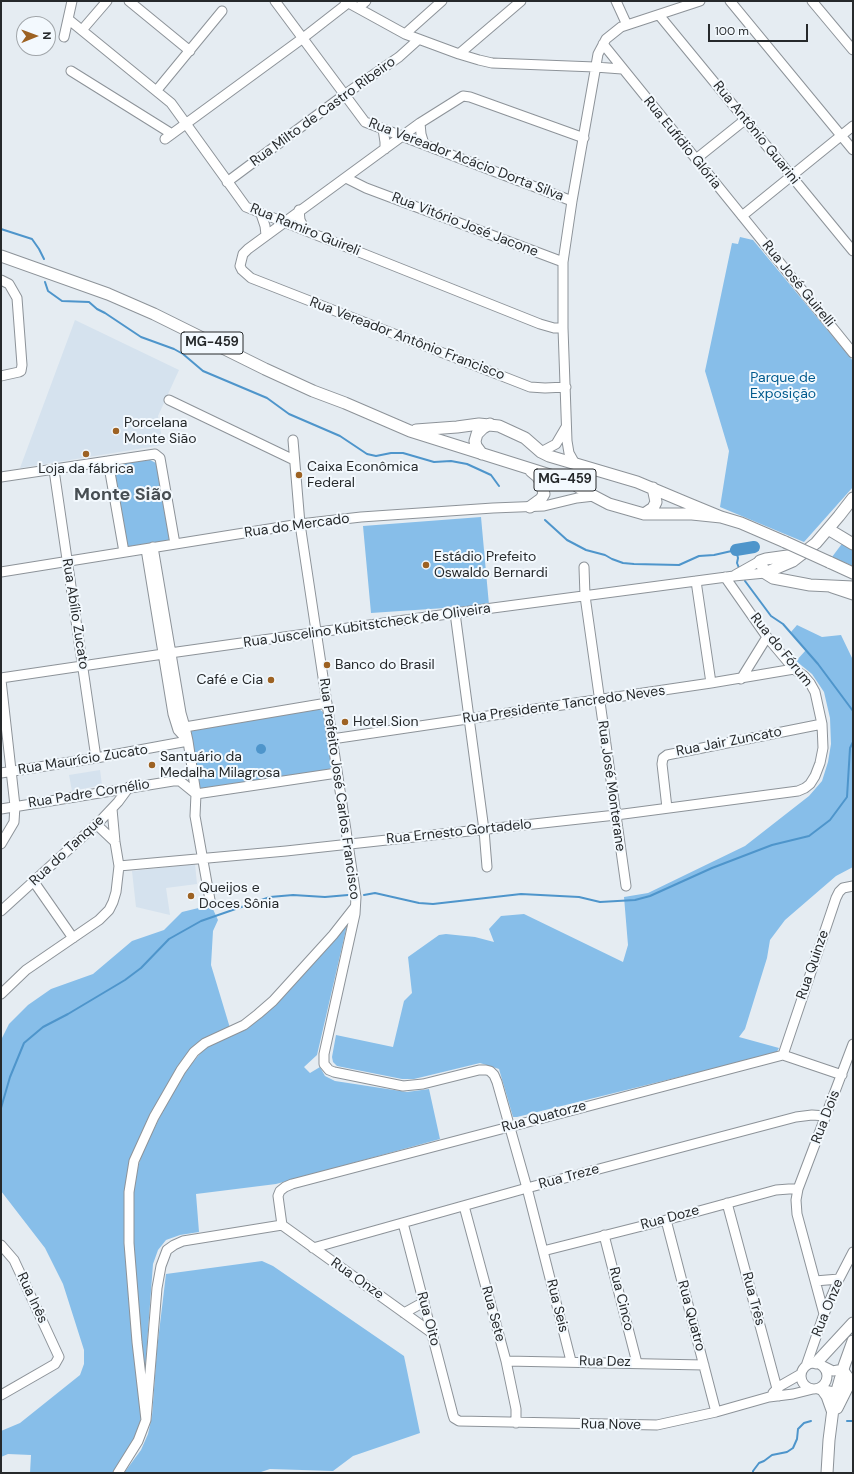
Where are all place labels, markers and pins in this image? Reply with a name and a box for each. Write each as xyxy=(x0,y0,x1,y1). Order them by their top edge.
place label: Porcelana Monte Sião xyxy=(124,415,196,448)
marker: Porcelana Monte Sião xyxy=(111,426,121,436)
marker: Loja da fábrica xyxy=(81,449,91,459)
place label: Caixa Econômica Federal xyxy=(307,459,418,492)
place label: Loja da fábrica xyxy=(38,461,134,477)
marker: Caixa Econômica Federal xyxy=(294,470,304,480)
place label: Estádio Prefeito Oswaldo Bernardi xyxy=(434,549,548,582)
marker: Estádio Prefeito Oswaldo Bernardi xyxy=(421,560,431,570)
place label: Banco do Brasil xyxy=(335,657,435,673)
marker: Banco do Brasil xyxy=(322,660,332,670)
place label: Café e Cia xyxy=(197,672,263,688)
marker: Café e Cia xyxy=(266,675,276,685)
place label: Hotel Sion xyxy=(353,714,418,730)
marker: Hotel Sion xyxy=(340,717,350,727)
place label: Santuário da Medalha Milagrosa xyxy=(160,749,280,782)
marker: Santuário da Medalha Milagrosa xyxy=(147,760,157,770)
place label: Queijos e Doces Sônia xyxy=(199,880,279,912)
marker: Queijos e Doces Sônia xyxy=(186,891,196,901)

